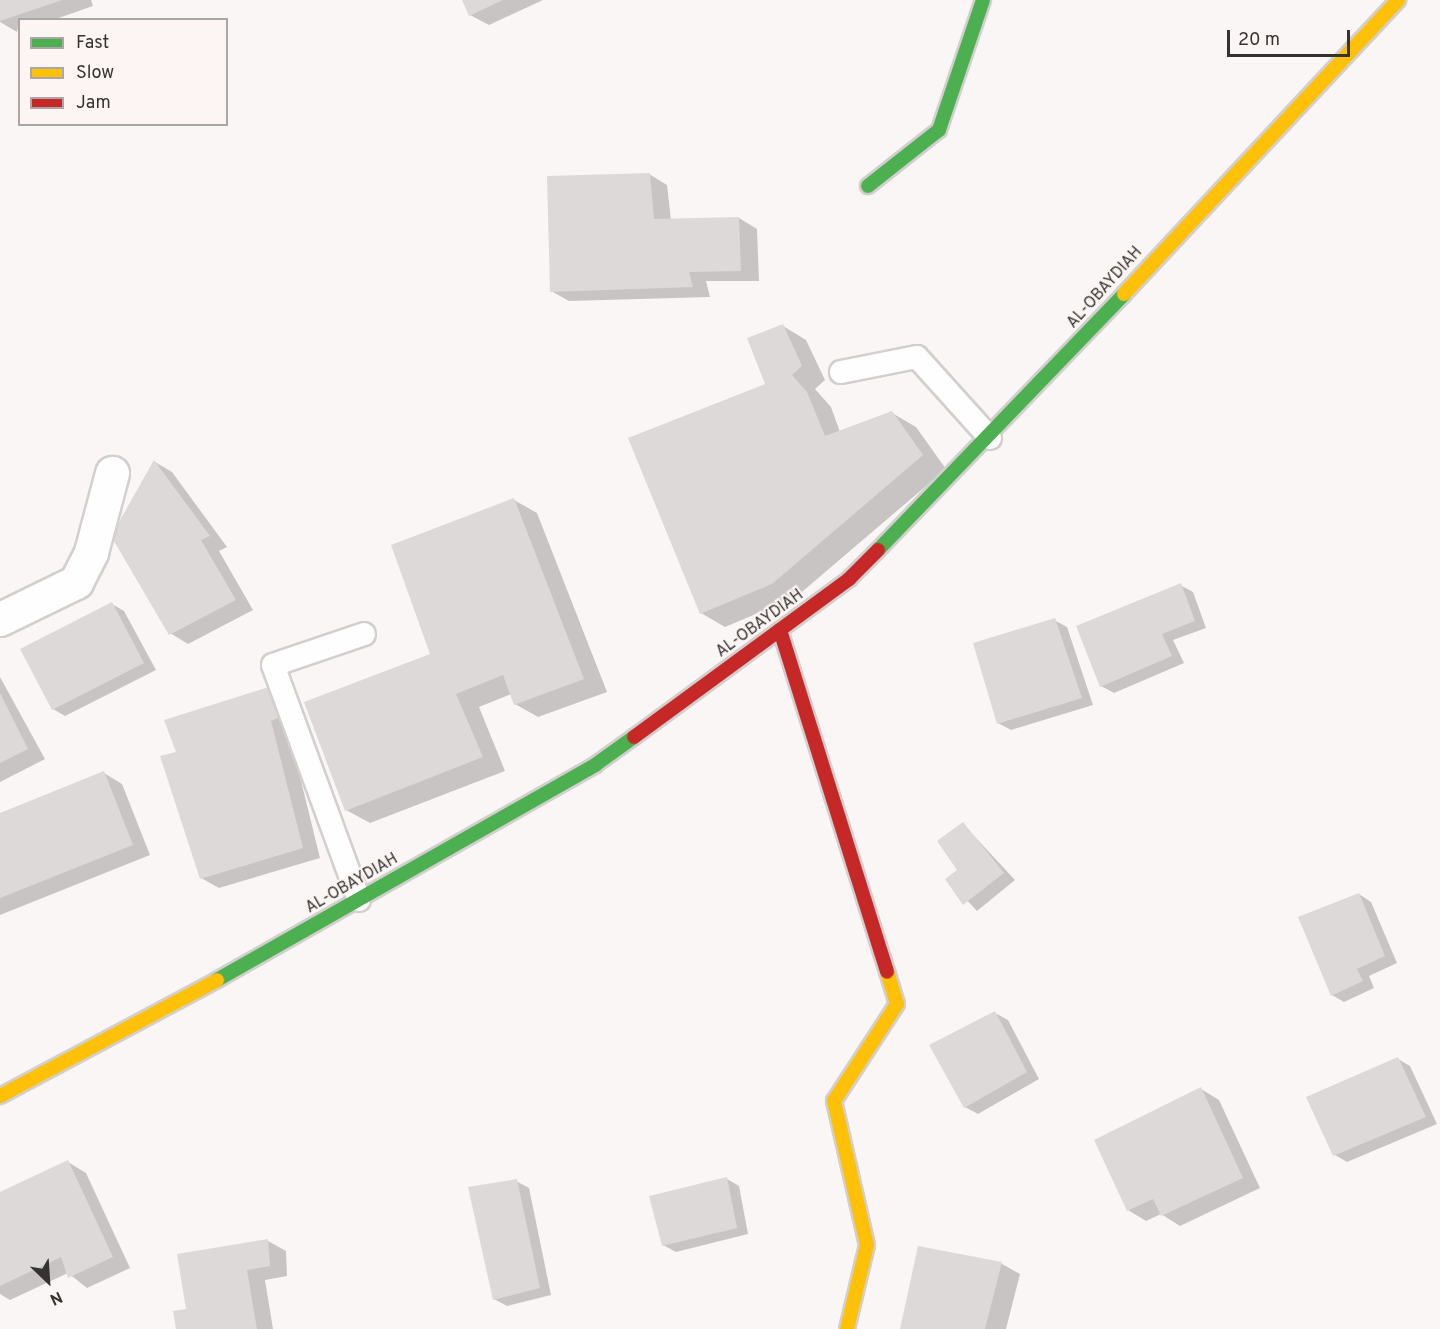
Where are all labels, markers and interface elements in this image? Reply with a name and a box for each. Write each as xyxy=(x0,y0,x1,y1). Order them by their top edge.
legend xyxy=(18,18,228,126)
scale bar xyxy=(1230,18,1353,56)
text: 20 m xyxy=(1238,29,1280,52)
text: Fast xyxy=(76,32,109,55)
text: Slow xyxy=(76,62,114,85)
text: Jam xyxy=(76,92,111,115)
street label: AL-OBAYDIAH xyxy=(1063,243,1147,333)
street label: AL-OBAYDIAH xyxy=(713,586,807,662)
street label: AL-OBAYDIAH xyxy=(302,850,402,918)
north arrow xyxy=(18,1251,78,1311)
text: N xyxy=(46,1286,65,1309)

